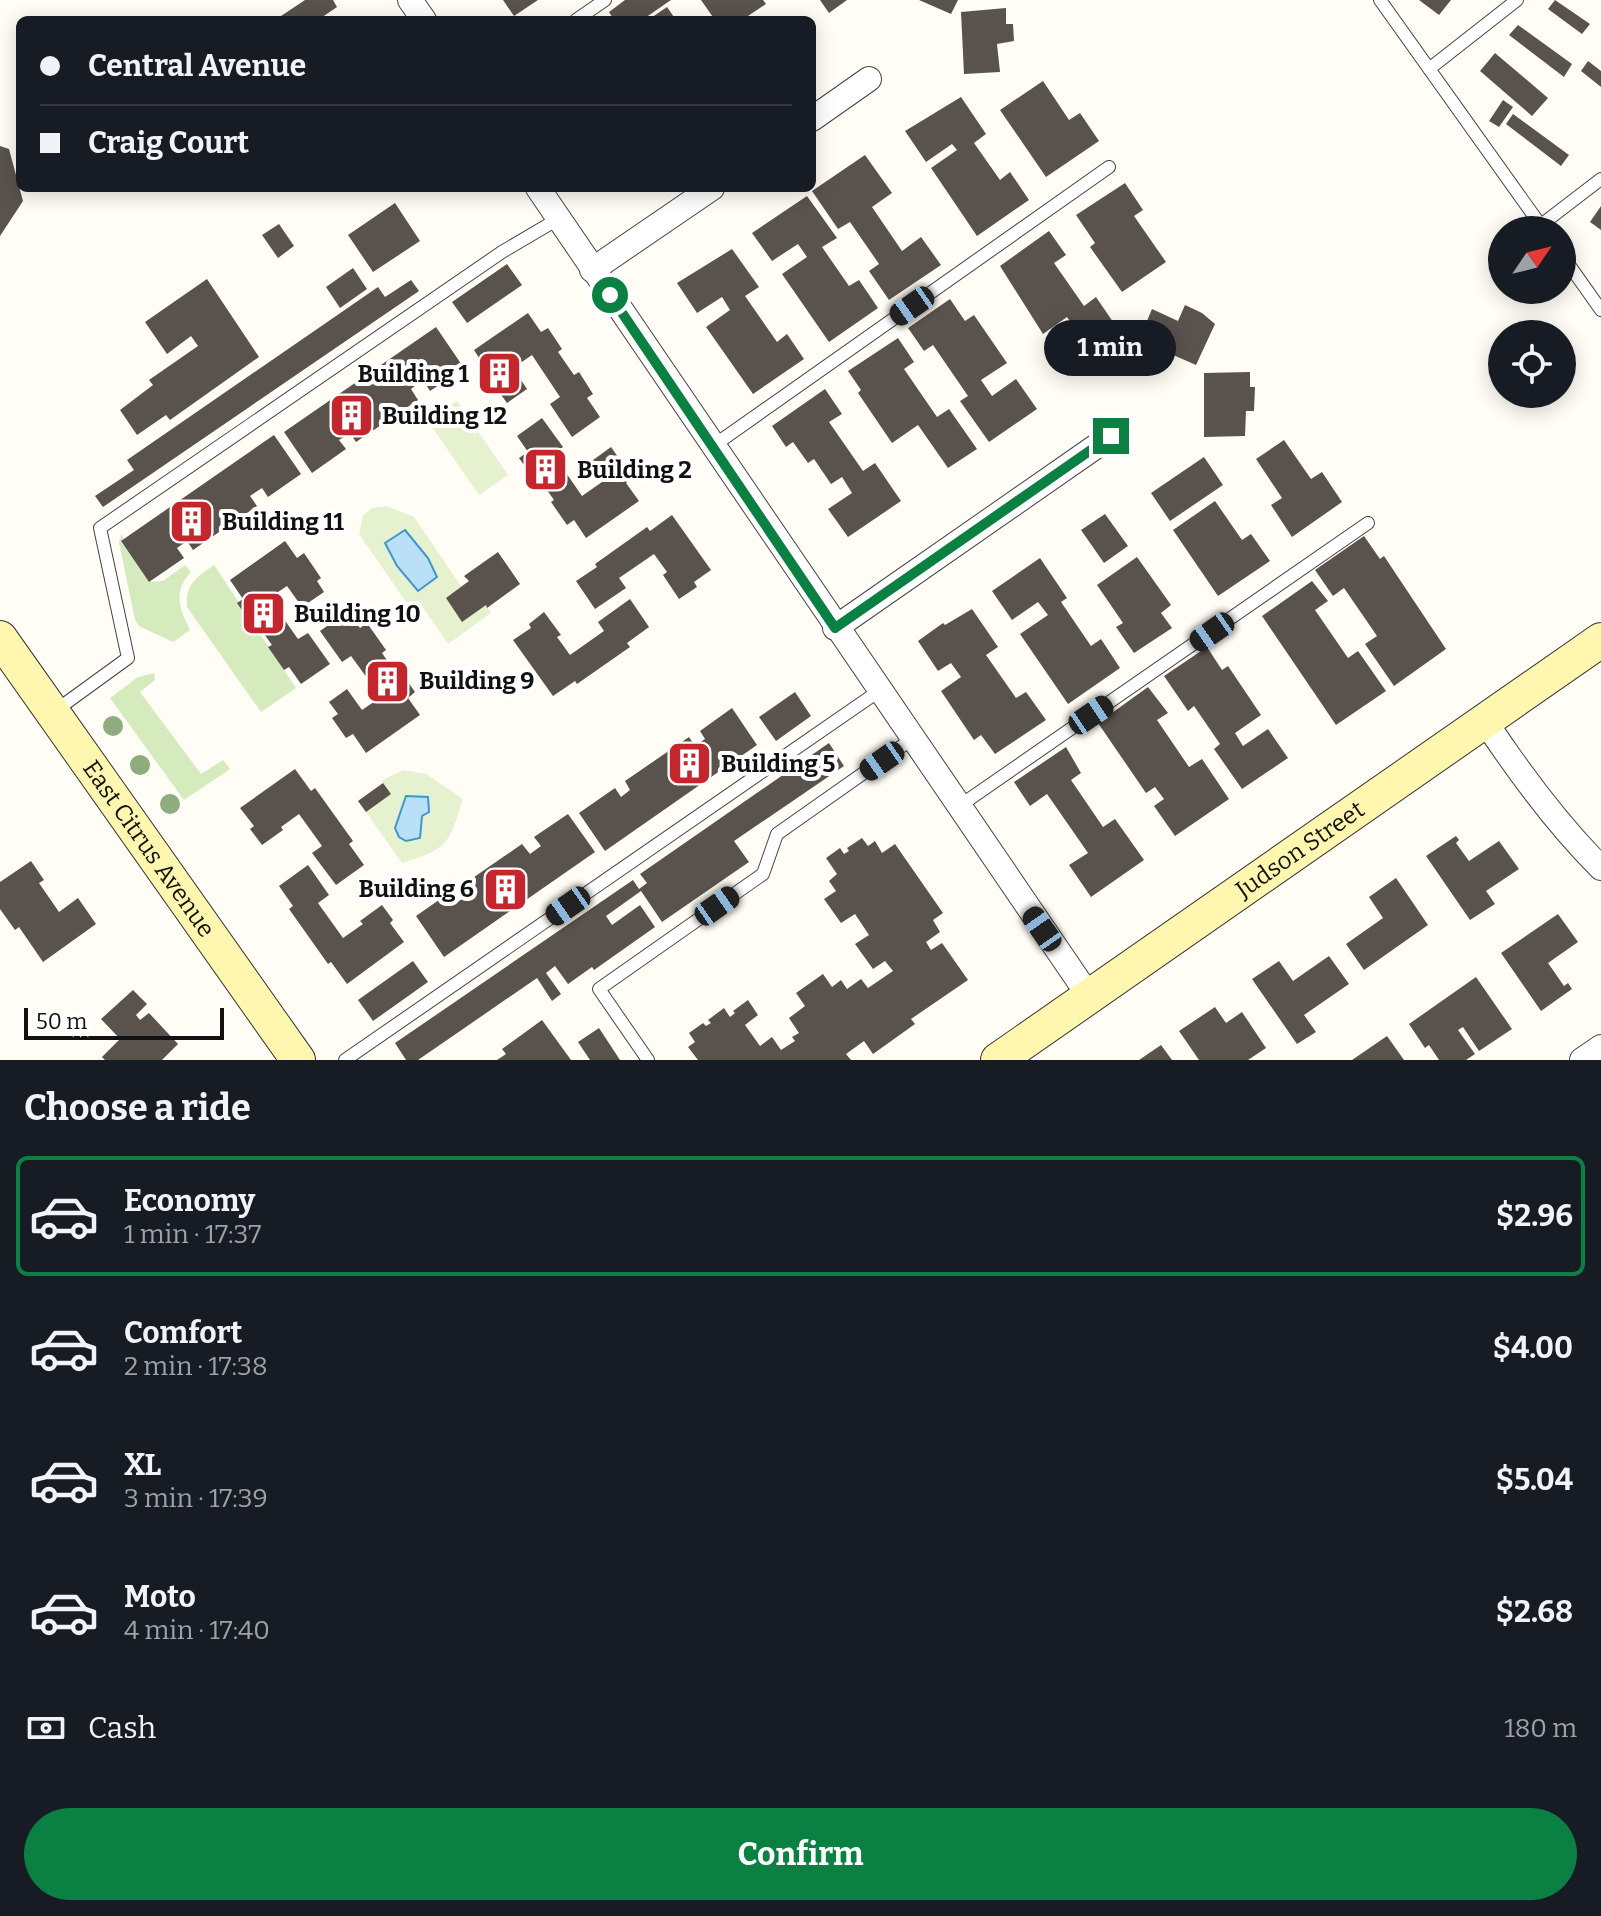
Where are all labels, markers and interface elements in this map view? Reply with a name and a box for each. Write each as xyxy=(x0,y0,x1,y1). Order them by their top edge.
text: Central Avenue xyxy=(88,48,306,84)
text: Craig Court xyxy=(88,125,249,161)
north arrow xyxy=(1488,216,1576,304)
map controls xyxy=(1488,216,1576,408)
route start xyxy=(592,277,628,313)
car xyxy=(885,282,939,330)
callout: 1 min xyxy=(1045,320,1177,376)
button: locate xyxy=(1488,320,1576,408)
text: 1 min xyxy=(1077,332,1143,363)
building icon: Building 1 xyxy=(476,350,524,398)
place label: Building 1 xyxy=(357,360,470,388)
building icon: Building 12 xyxy=(327,392,375,440)
place label: Building 12 xyxy=(382,402,507,430)
route end xyxy=(1093,418,1129,454)
building icon: Building 2 xyxy=(522,446,570,494)
place label: Building 2 xyxy=(577,456,692,484)
building icon: Building 11 xyxy=(167,498,215,546)
place label: Building 11 xyxy=(222,508,345,536)
building icon: Building 10 xyxy=(239,590,287,638)
place label: Building 10 xyxy=(294,600,421,628)
car xyxy=(1185,608,1239,656)
building icon: Building 9 xyxy=(364,657,412,705)
place label: Building 9 xyxy=(419,667,534,695)
car xyxy=(1064,692,1118,738)
car xyxy=(855,737,909,785)
building icon: Building 5 xyxy=(666,740,714,788)
place label: Building 5 xyxy=(721,750,835,778)
street label: East Citrus Avenue xyxy=(77,755,221,942)
street label: Judson Street xyxy=(1230,795,1370,905)
building icon: Building 6 xyxy=(481,865,529,913)
place label: Building 6 xyxy=(359,875,474,903)
car xyxy=(541,882,595,930)
car xyxy=(690,882,744,930)
car xyxy=(1018,902,1066,956)
scale bar xyxy=(24,1004,224,1040)
text: 50 m xyxy=(36,1008,87,1035)
text: Choose a ride xyxy=(24,1086,251,1130)
icon: car xyxy=(28,1180,100,1252)
text: Economy xyxy=(124,1183,255,1219)
text: $2.96 xyxy=(1496,1198,1573,1234)
text: 1 min · 17:37 xyxy=(124,1219,261,1250)
icon: car xyxy=(28,1312,100,1384)
text: Comfort xyxy=(124,1315,242,1351)
text: $4.00 xyxy=(1493,1330,1573,1366)
text: 2 min · 17:38 xyxy=(124,1351,268,1382)
icon: car xyxy=(28,1444,100,1516)
text: XL xyxy=(124,1447,161,1483)
text: $5.04 xyxy=(1496,1462,1573,1498)
text: 3 min · 17:39 xyxy=(124,1483,268,1514)
icon: car xyxy=(28,1576,100,1648)
text: Moto xyxy=(124,1579,196,1615)
text: $2.68 xyxy=(1496,1594,1573,1630)
text: 4 min · 17:40 xyxy=(124,1615,270,1646)
icon: cash xyxy=(24,1706,68,1750)
text: Cash xyxy=(88,1710,156,1746)
text: 180 m xyxy=(1504,1713,1577,1744)
button: Confirm xyxy=(24,1808,1577,1900)

